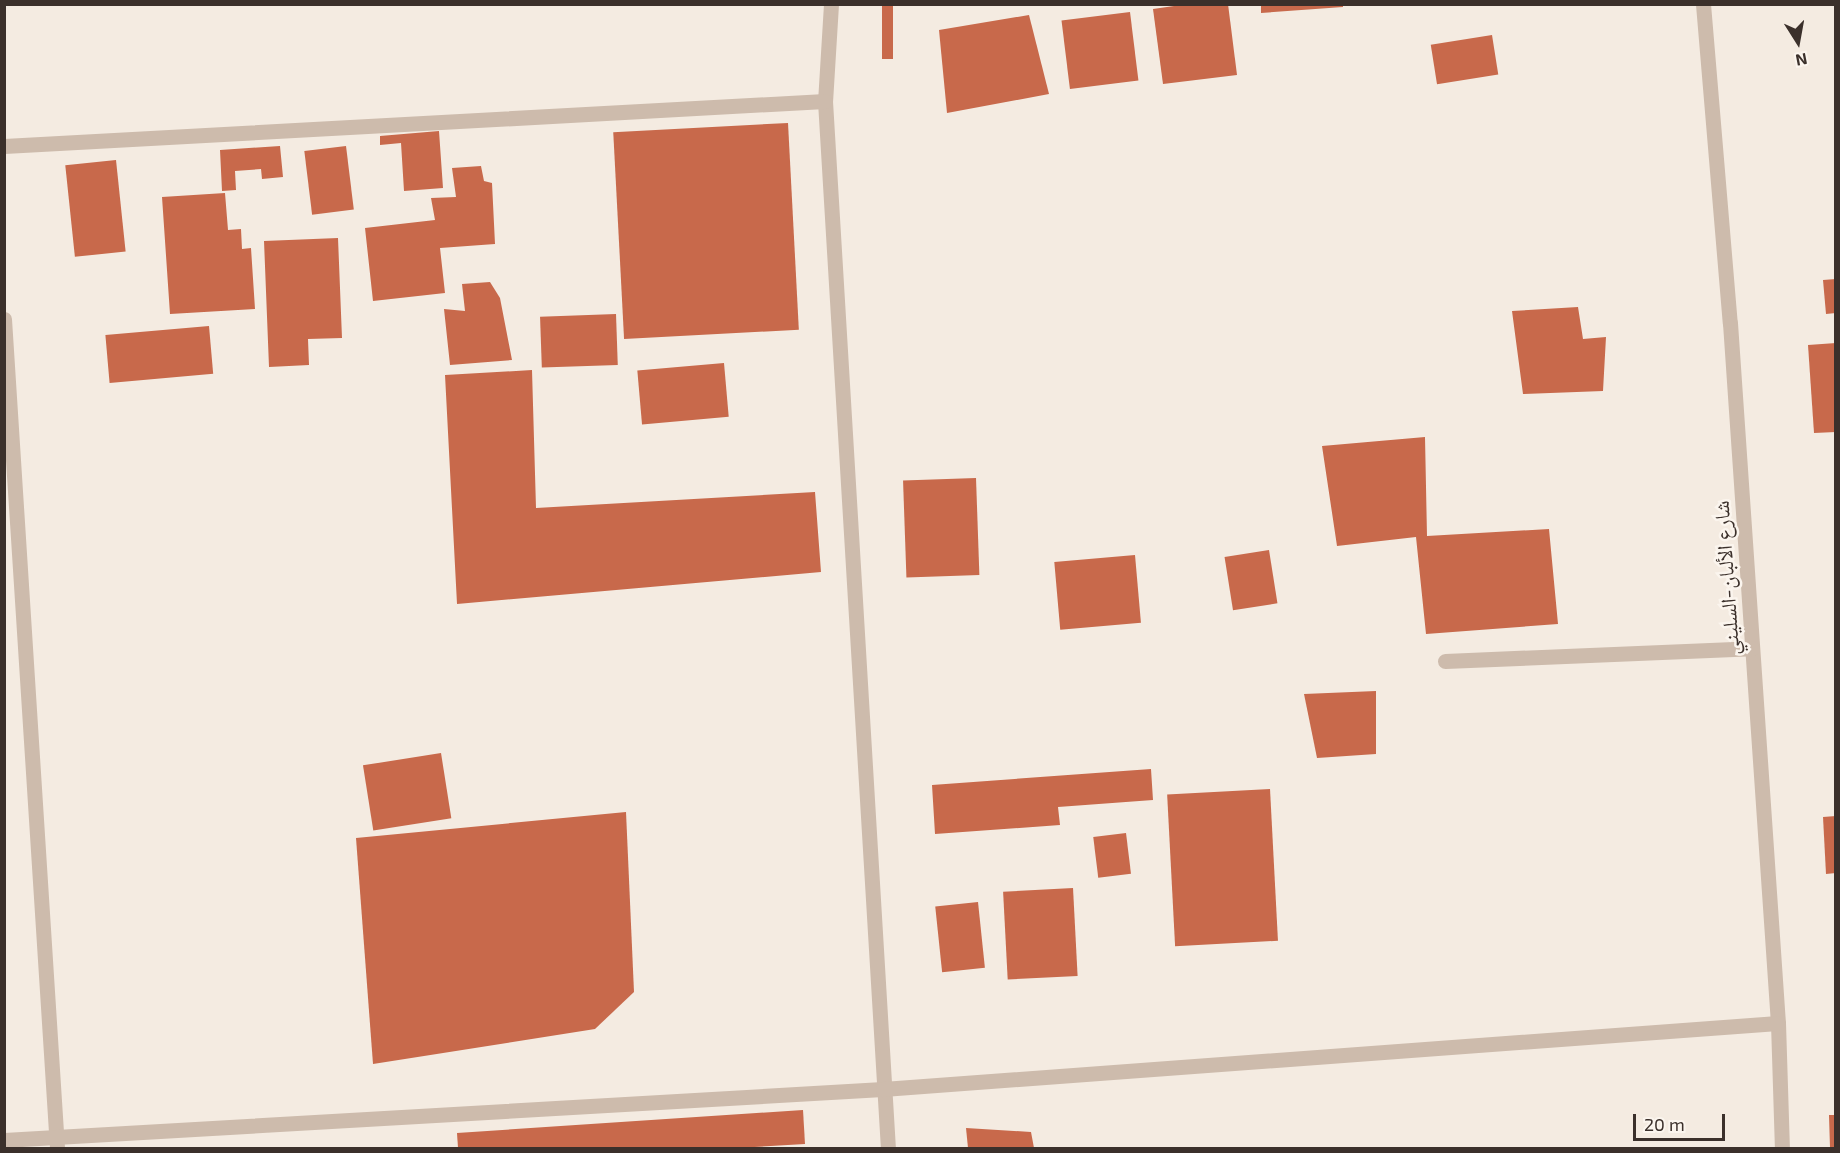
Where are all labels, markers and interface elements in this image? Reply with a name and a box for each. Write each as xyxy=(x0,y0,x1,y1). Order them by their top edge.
north arrow xyxy=(1768,12,1828,72)
text: N xyxy=(1794,50,1809,71)
street label: شارع الألبان-السليني xyxy=(1708,500,1744,656)
scale bar xyxy=(1636,1102,1728,1140)
text: 20 m xyxy=(1644,1113,1685,1135)

